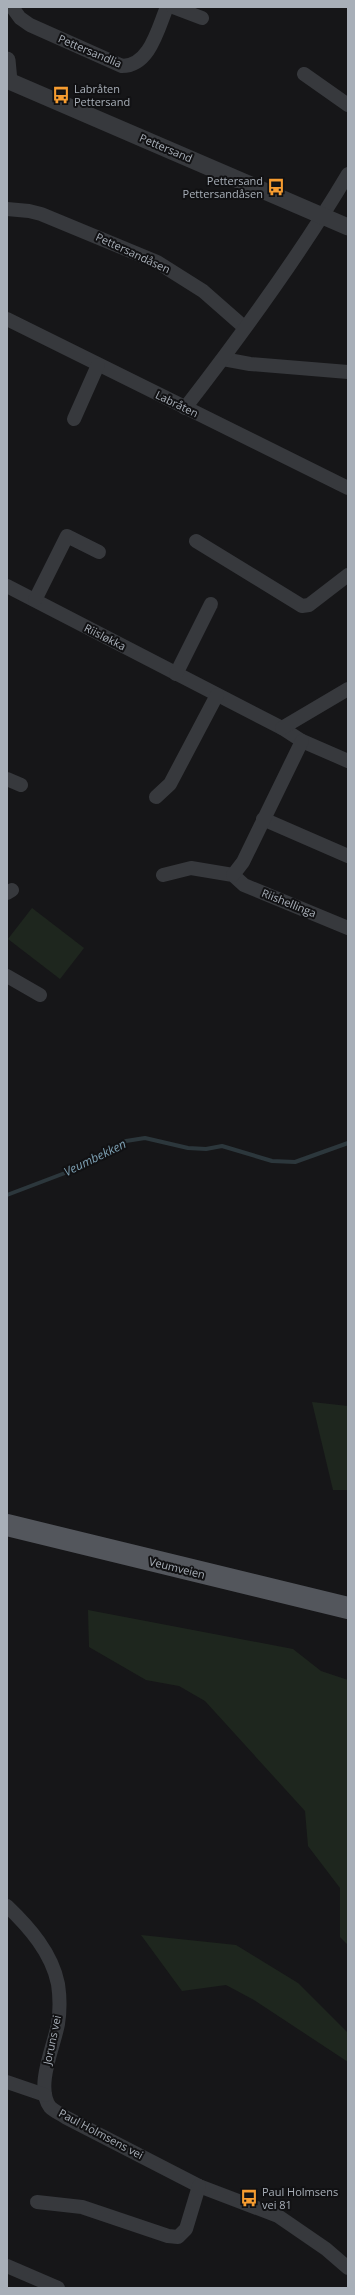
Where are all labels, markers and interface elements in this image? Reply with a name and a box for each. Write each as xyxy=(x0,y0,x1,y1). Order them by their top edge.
street label: Pettersandlia xyxy=(56,30,124,71)
place label: Labråten Pettersand xyxy=(74,81,130,109)
bus stop icon: Labråten Pettersand xyxy=(51,85,71,105)
street label: Pettersand xyxy=(137,130,195,165)
place label: Pettersand Pettersandåsen xyxy=(183,173,263,201)
bus stop icon: Pettersand Pettersandåsen xyxy=(266,177,286,197)
street label: Pettersandåsen xyxy=(94,229,173,276)
street label: Labråten xyxy=(153,387,201,420)
street label: Riisløkka xyxy=(82,620,129,653)
street label: Riishellinga xyxy=(260,885,319,920)
water label: Veumbekken xyxy=(61,1135,129,1180)
street label: Veumveien xyxy=(148,1553,207,1582)
street label: Joruns vei xyxy=(39,2014,64,2067)
street label: Paul Holmsens vei xyxy=(56,2105,146,2162)
place label: Paul Holmsens vei 81 xyxy=(262,2184,338,2212)
bus stop icon: Paul Holmsens vei 81 xyxy=(239,2188,259,2208)

